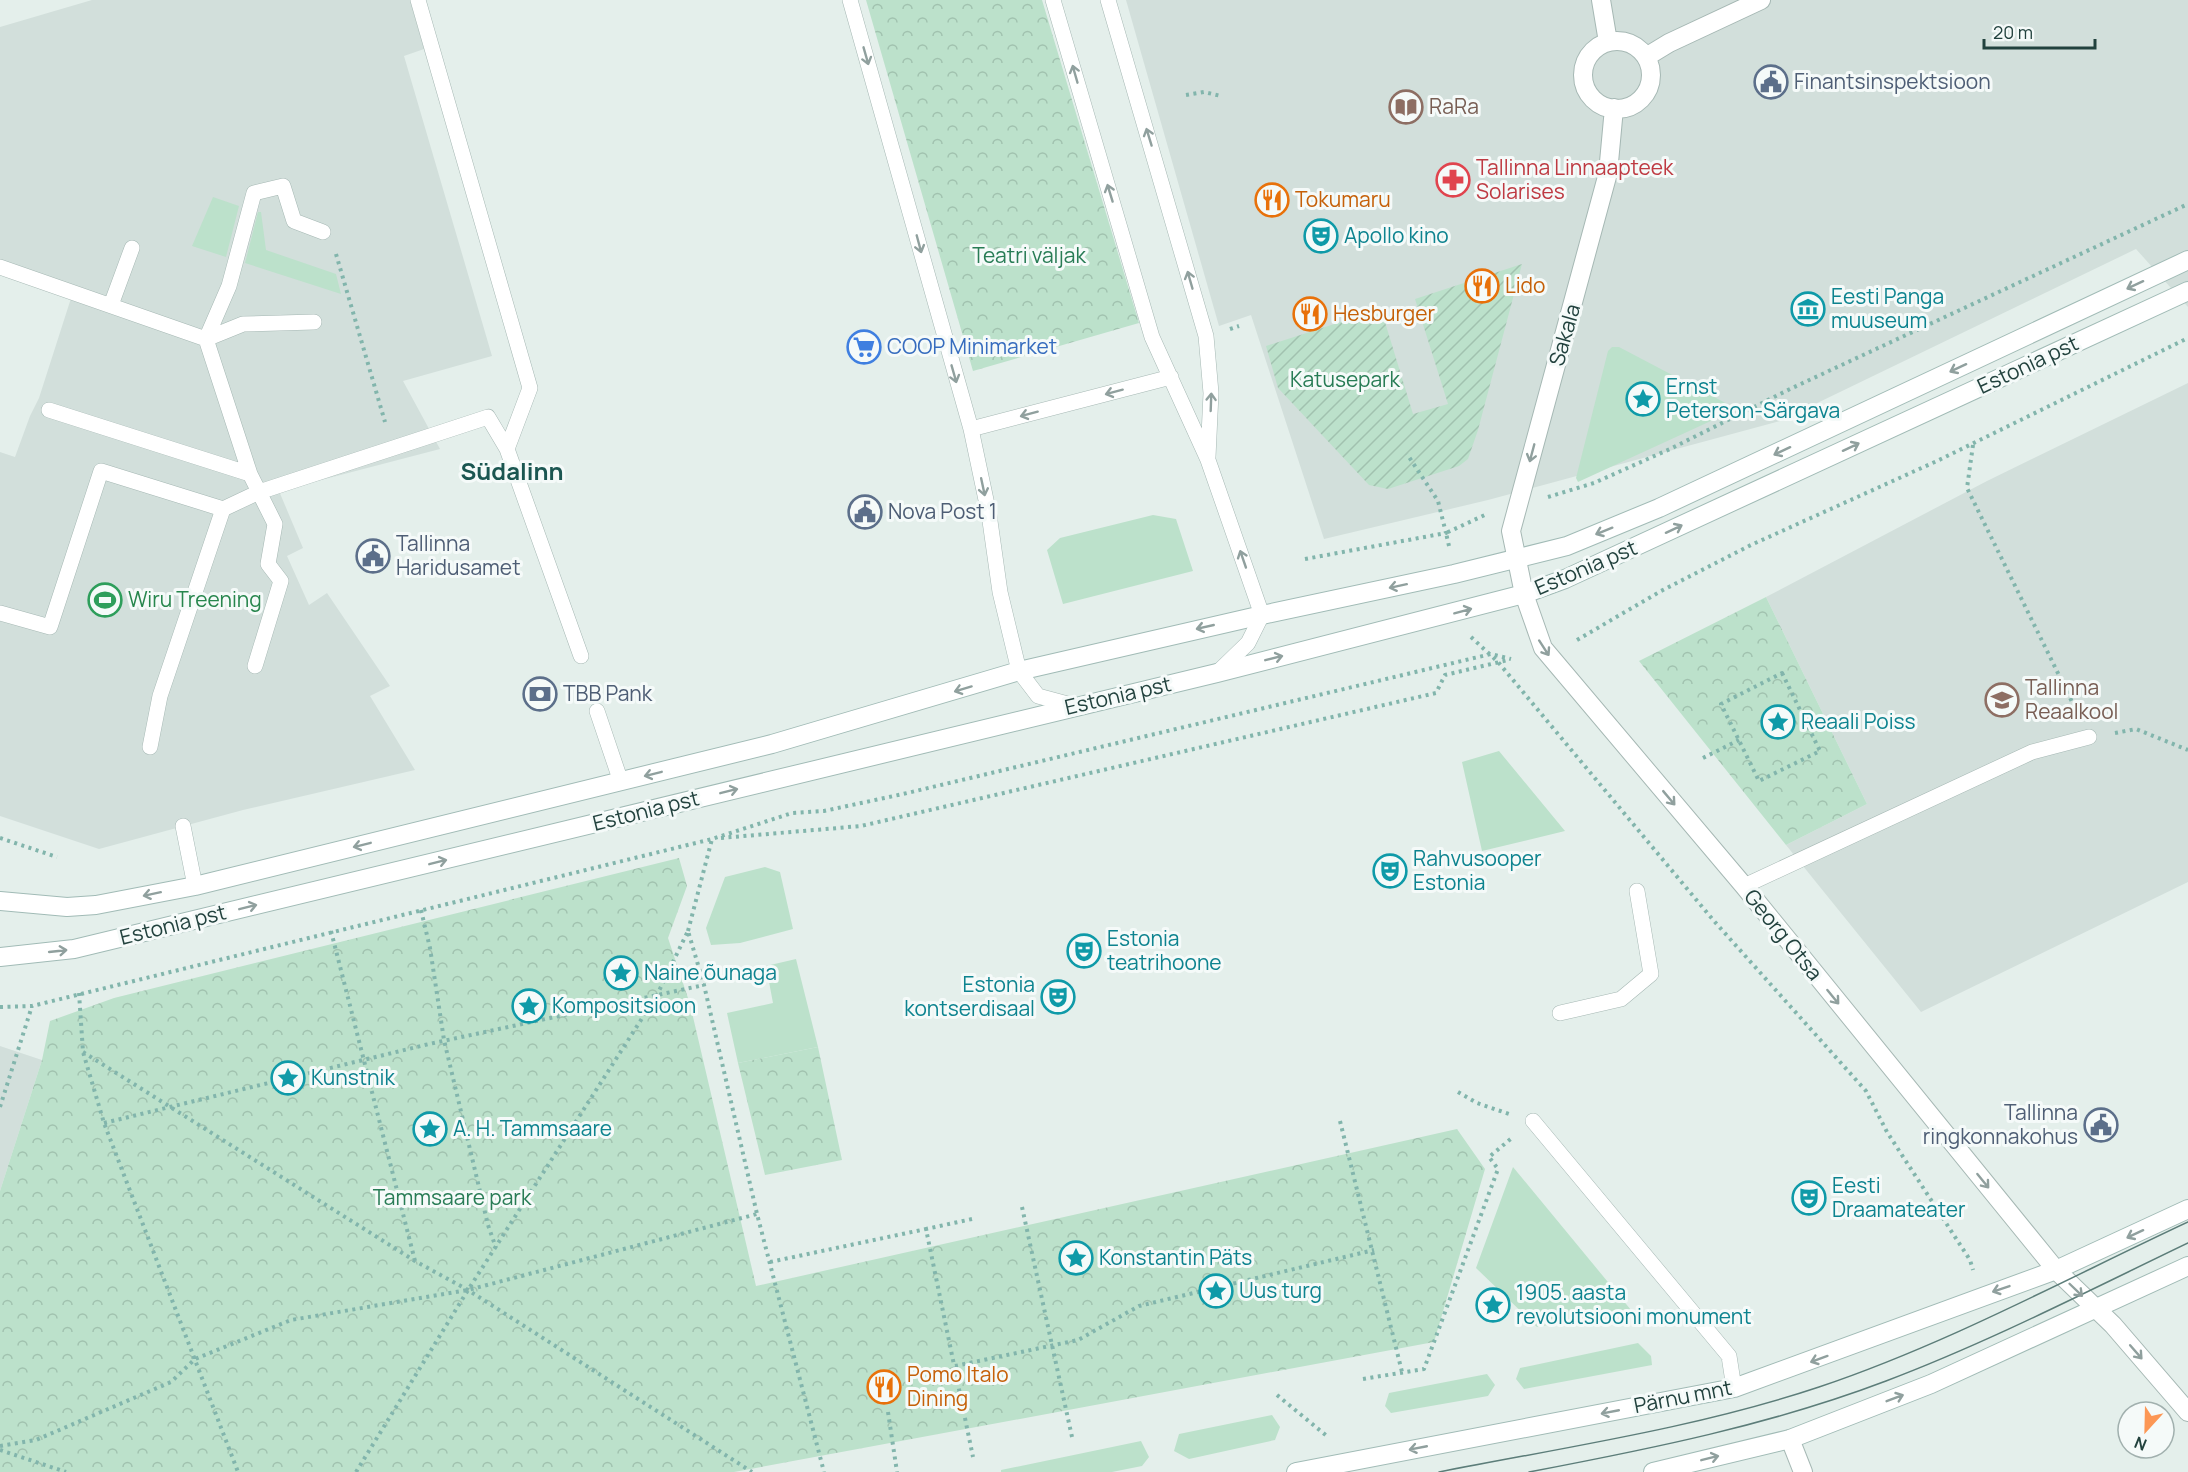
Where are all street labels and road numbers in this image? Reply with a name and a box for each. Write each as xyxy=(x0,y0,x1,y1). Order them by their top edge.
street label: Sakala xyxy=(1542,300,1586,369)
street label: Estonia pst xyxy=(1973,328,2083,400)
street label: Estonia pst xyxy=(1530,533,1641,601)
street label: Estonia pst xyxy=(1062,669,1174,721)
street label: Estonia pst xyxy=(590,783,702,837)
street label: Georg Otsa xyxy=(1738,883,1829,986)
street label: Estonia pst xyxy=(117,897,229,951)
street label: Pärnu mnt xyxy=(1631,1373,1734,1419)

